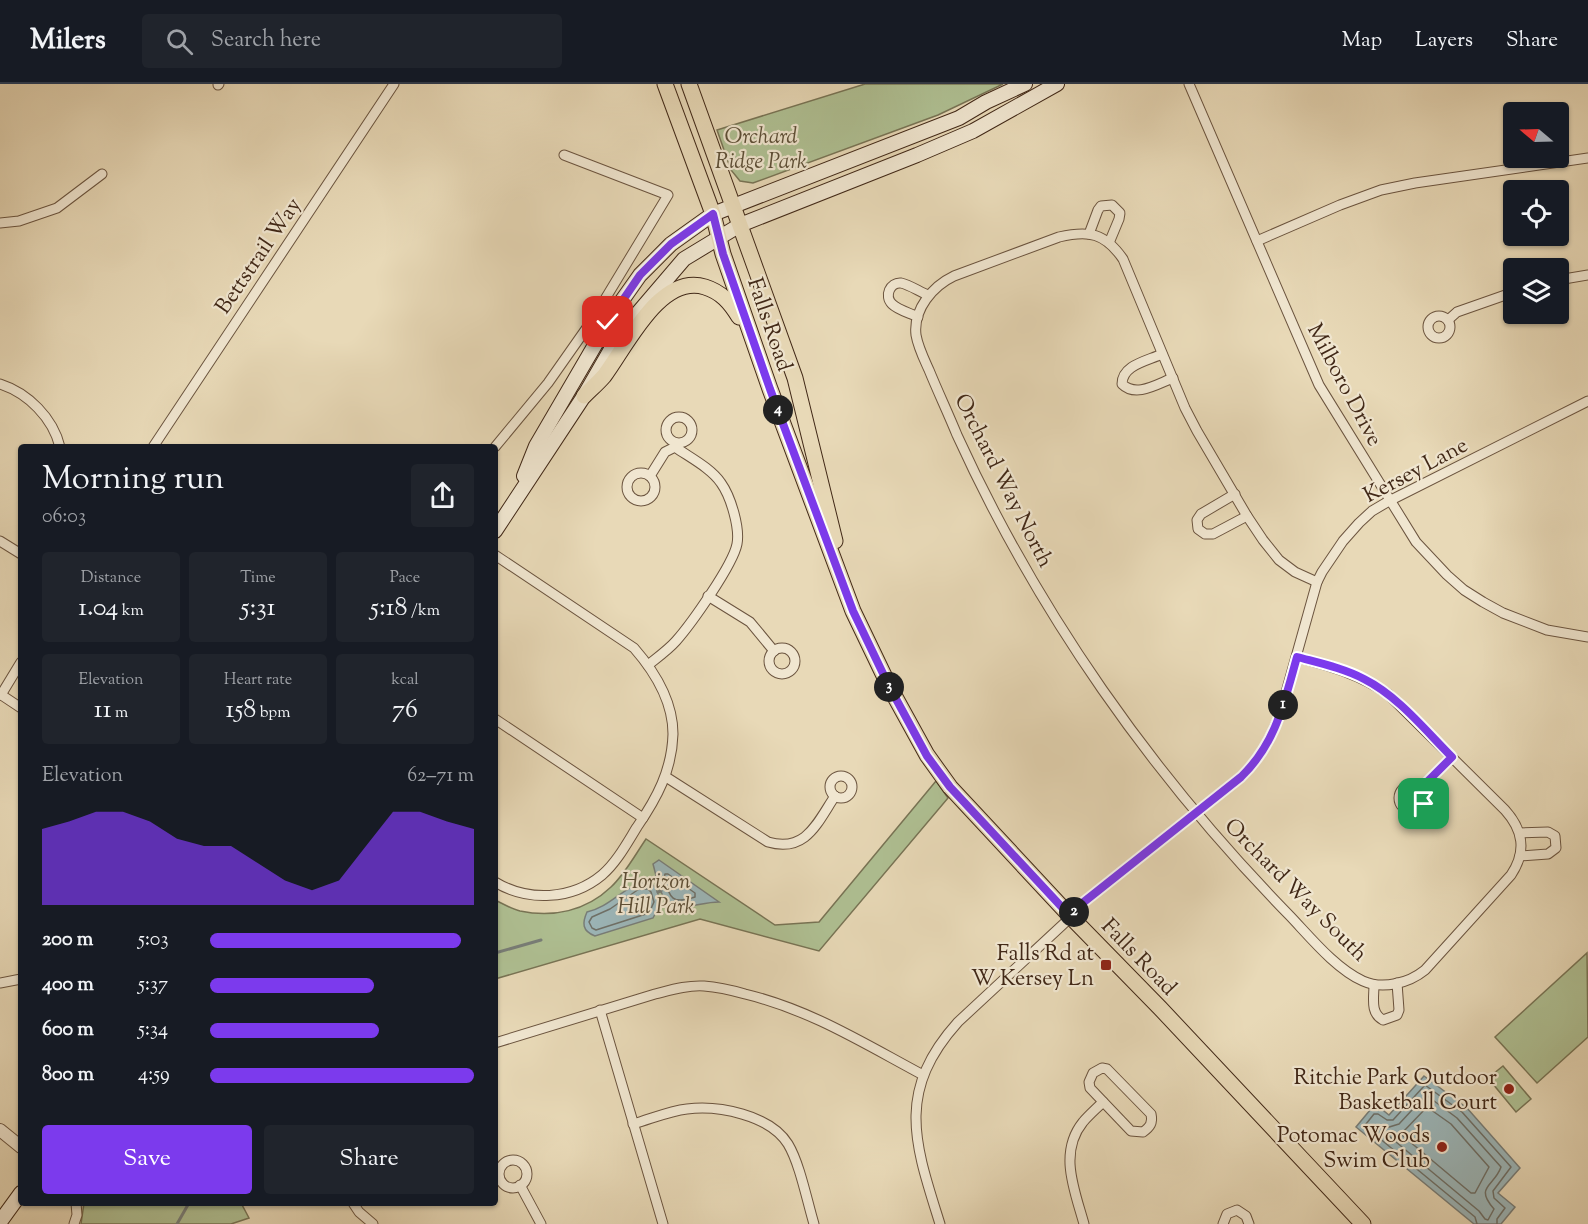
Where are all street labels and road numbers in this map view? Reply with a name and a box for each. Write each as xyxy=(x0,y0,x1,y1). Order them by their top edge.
street label: Bettstrail Way xyxy=(209,192,310,321)
street label: Falls Road xyxy=(737,274,799,376)
street label: Milboro Drive xyxy=(1298,318,1389,452)
street label: Orchard Way North xyxy=(945,389,1060,574)
street label: Kersey Lane xyxy=(1359,431,1474,513)
street label: Orchard Way South xyxy=(1216,812,1374,970)
street label: Falls Road xyxy=(1093,912,1183,1004)

